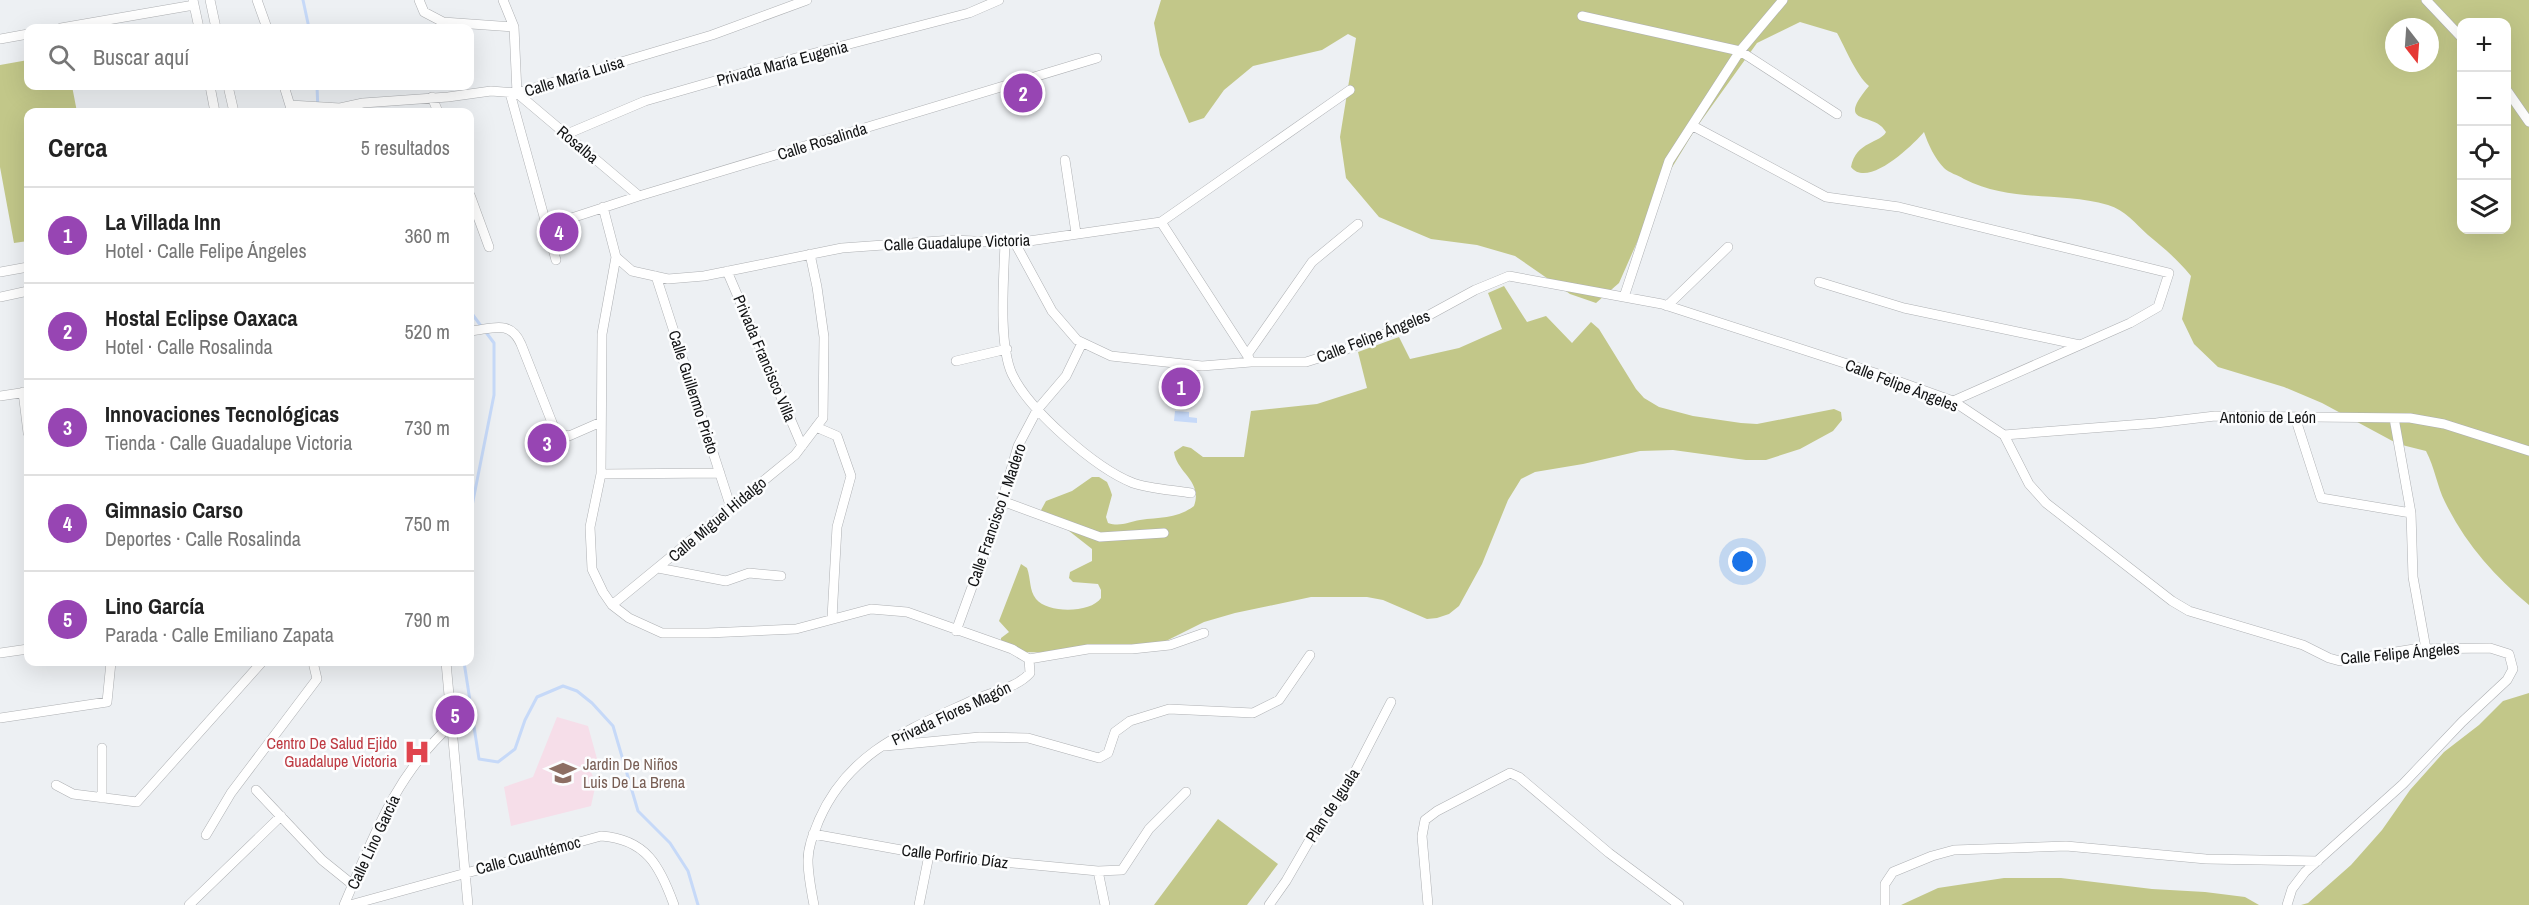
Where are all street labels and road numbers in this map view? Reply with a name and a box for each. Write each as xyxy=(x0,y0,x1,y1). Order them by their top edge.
street label: Privada María Eugenia xyxy=(714,35,851,91)
street label: Calle María Luisa xyxy=(522,50,627,102)
street label: Calle Rosalinda xyxy=(775,117,870,165)
street label: Rosalba xyxy=(552,120,604,168)
street label: Calle Guadalupe Victoria xyxy=(883,228,1031,256)
street label: Privada Francisco Villa xyxy=(728,291,802,425)
street label: Calle Felipe Ángeles xyxy=(1313,304,1433,368)
street label: Calle Guillermo Prieto xyxy=(664,327,724,457)
street label: Calle Felipe Ángeles xyxy=(1842,353,1962,417)
street label: Antonio de León xyxy=(2219,406,2316,428)
street label: Calle Francisco I. Madero xyxy=(961,440,1031,590)
street label: Calle Miguel Hidalgo xyxy=(663,471,771,567)
street label: Calle Felipe Ángeles xyxy=(2339,637,2461,669)
street label: Privada Flores Magón xyxy=(888,676,1014,750)
street label: Plan de Iguala xyxy=(1300,763,1364,846)
street label: Calle Lino García xyxy=(341,790,405,893)
street label: Calle Cuauhtémoc xyxy=(473,830,583,880)
street label: Calle Porfirio Díaz xyxy=(900,839,1010,874)

